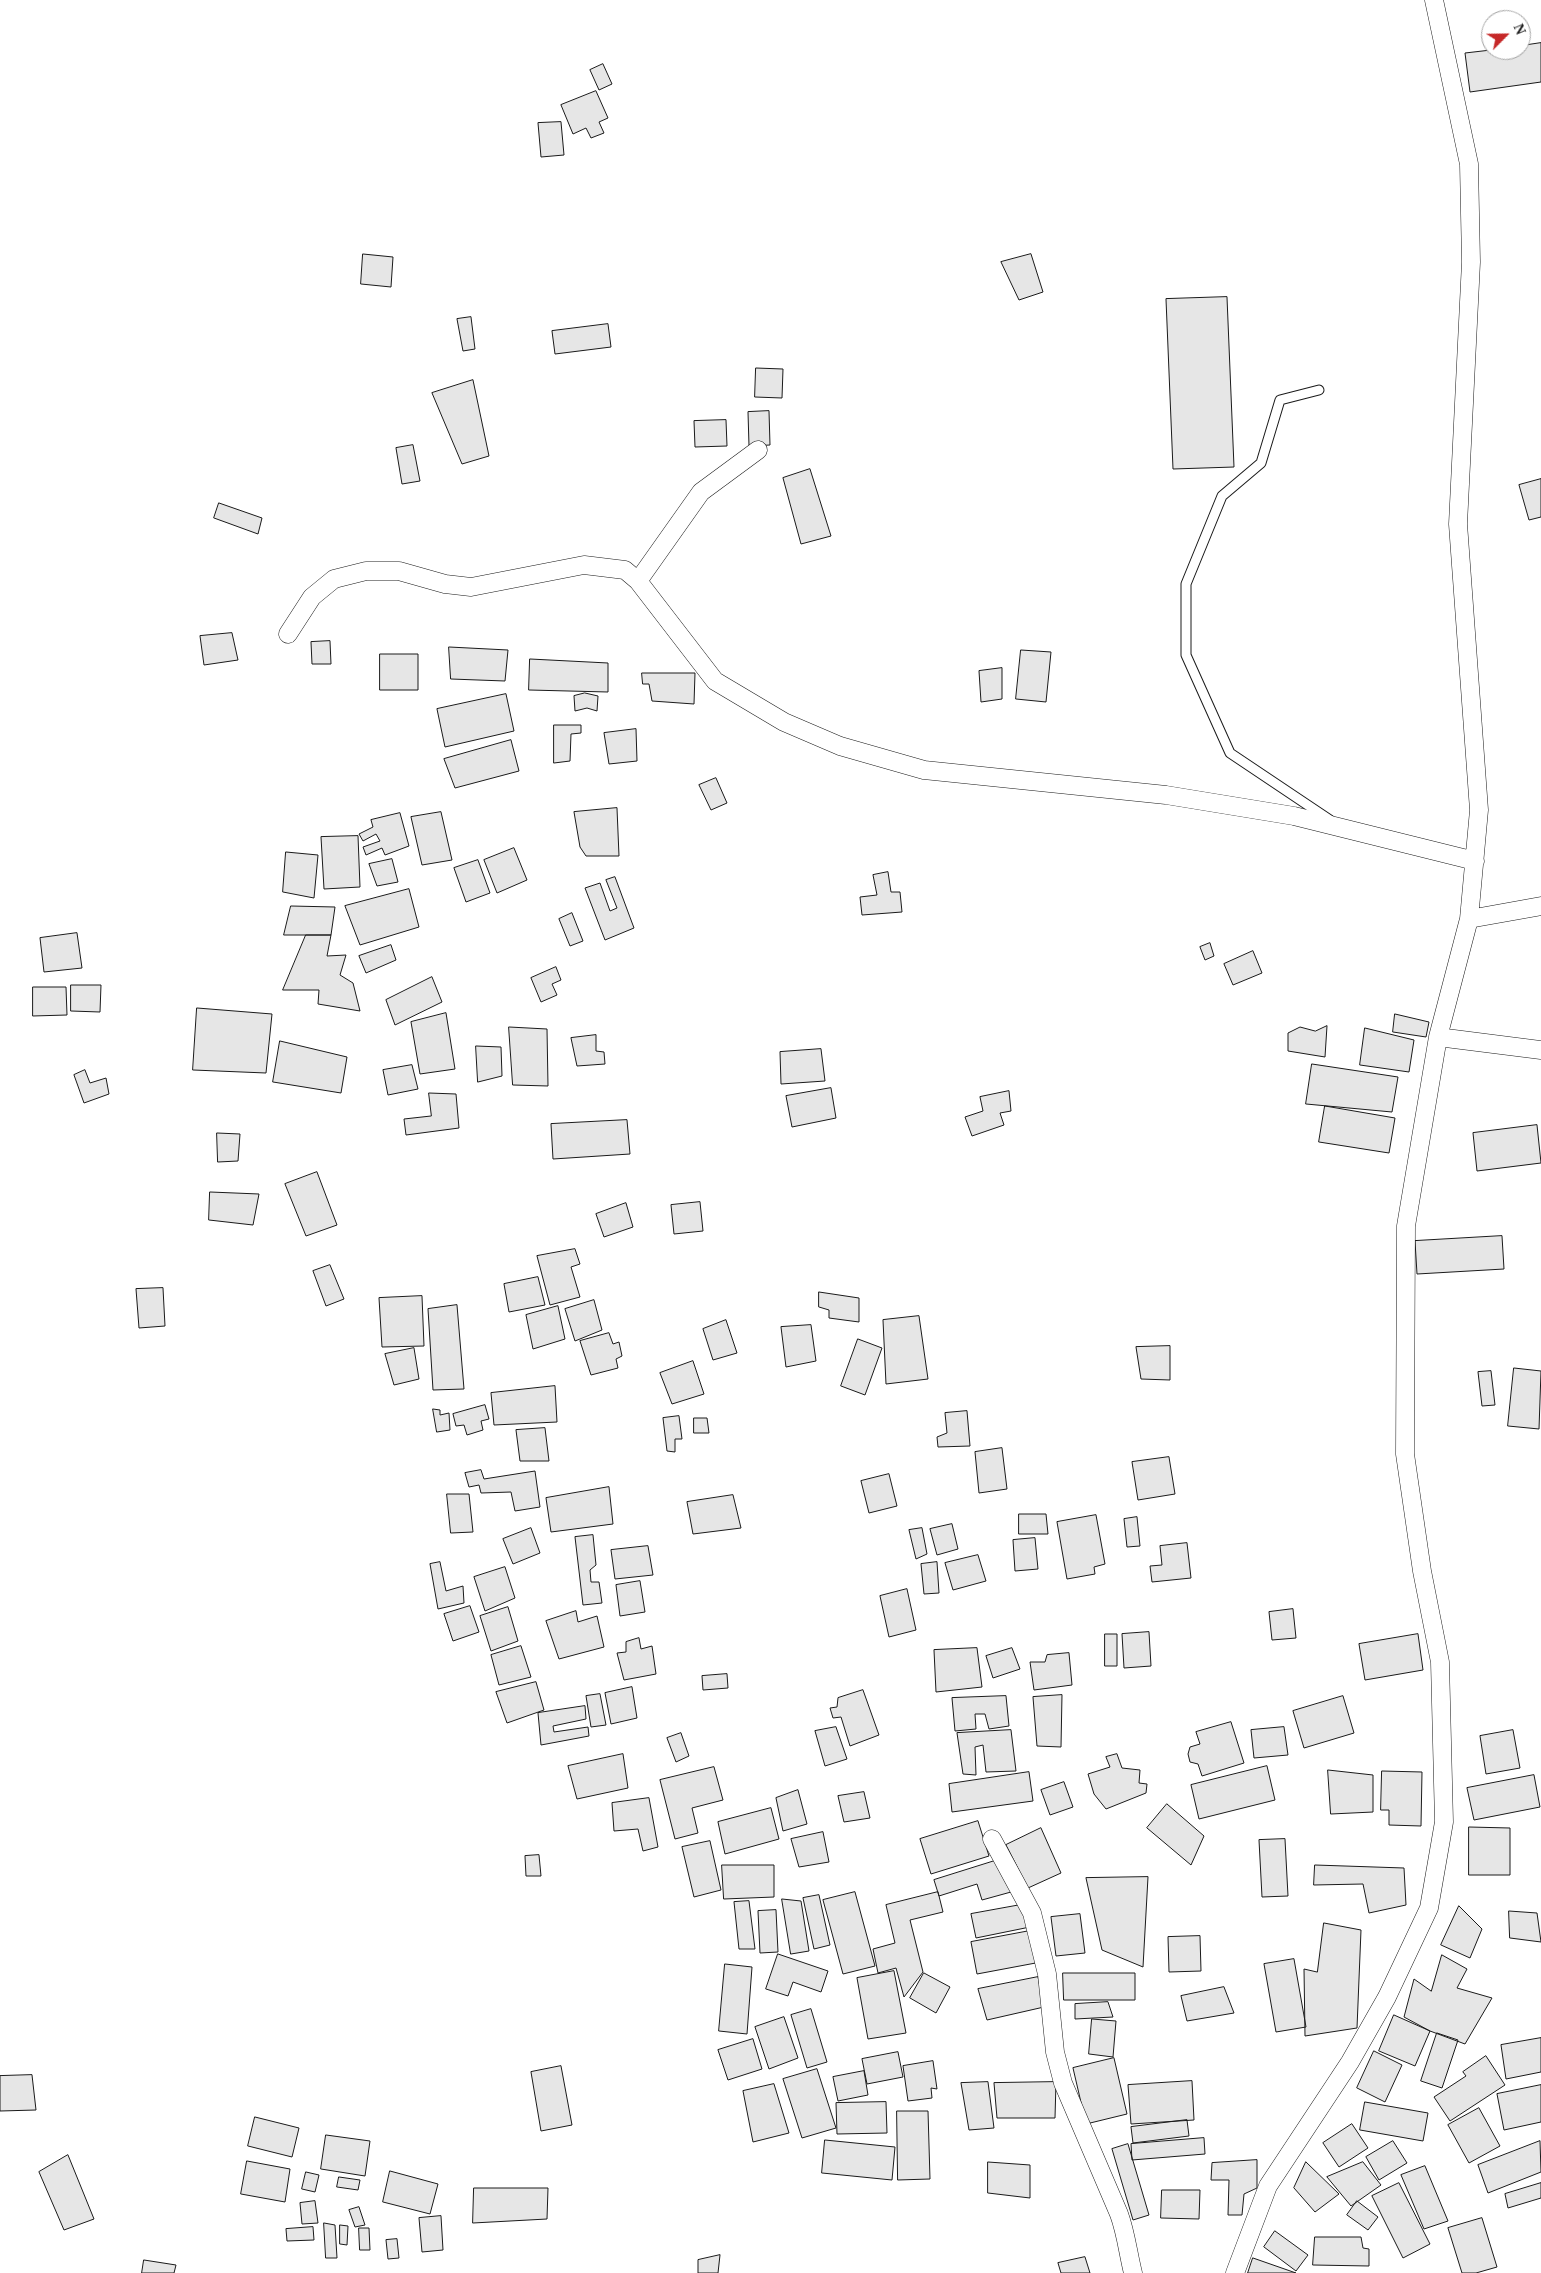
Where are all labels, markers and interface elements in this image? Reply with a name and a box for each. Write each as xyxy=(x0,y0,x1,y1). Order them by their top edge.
north arrow xyxy=(1481,10,1531,60)
text: N xyxy=(1510,22,1528,37)

